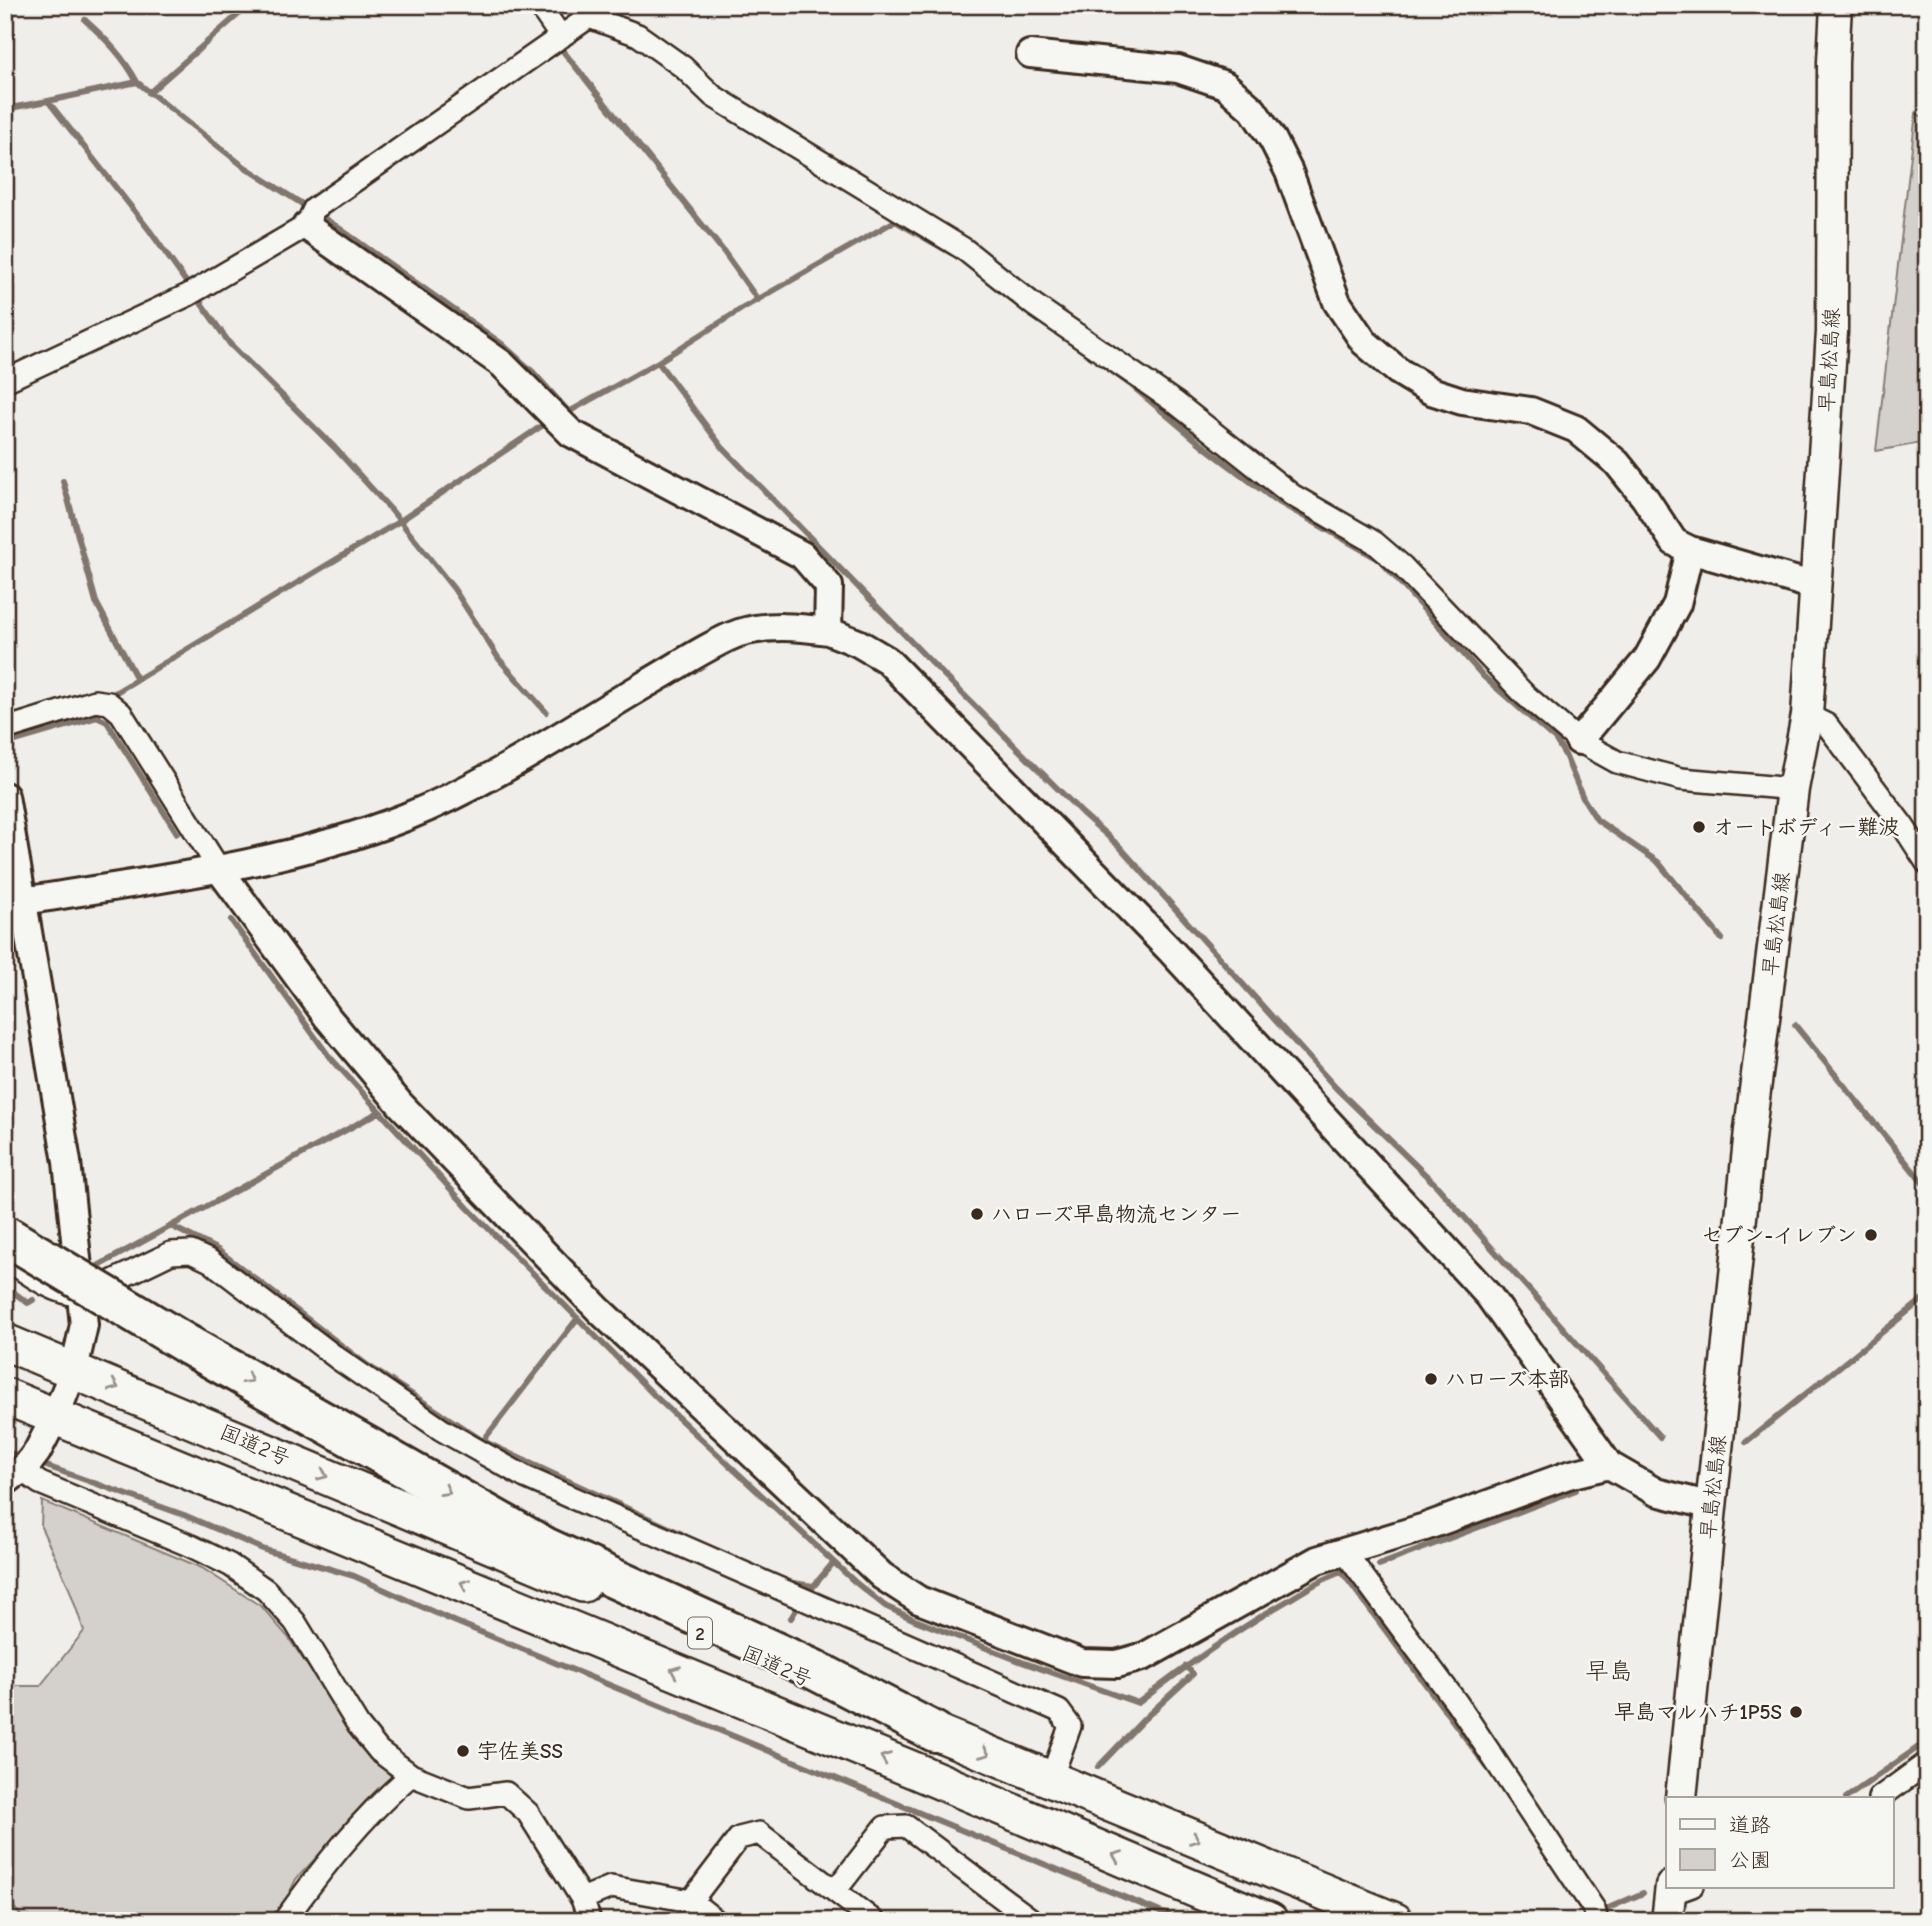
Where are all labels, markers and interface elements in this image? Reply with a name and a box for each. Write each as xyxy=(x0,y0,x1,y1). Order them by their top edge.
street label: 早島松島線 xyxy=(1814,307,1844,413)
place label: オートボディー難波 xyxy=(1713,815,1899,839)
marker: オートボディー難波 xyxy=(1691,819,1707,835)
street label: 早島松島線 xyxy=(1758,870,1794,978)
place label: ハローズ早島物流センター xyxy=(991,1202,1241,1226)
marker: ハローズ早島物流センター xyxy=(969,1206,985,1222)
place label: セブン-イレブン xyxy=(1701,1223,1857,1247)
marker: セブン-イレブン xyxy=(1863,1227,1879,1243)
place label: ハローズ本部 xyxy=(1445,1367,1569,1391)
one-way arrow xyxy=(241,1371,253,1384)
marker: ハローズ本部 xyxy=(1423,1371,1439,1387)
one-way arrow xyxy=(107,1378,119,1392)
street label: 国道2号 xyxy=(216,1419,294,1471)
street label: 早島松島線 xyxy=(1696,1434,1730,1540)
one-way arrow xyxy=(317,1466,329,1480)
one-way arrow xyxy=(438,1483,451,1496)
one-way arrow xyxy=(459,1579,471,1593)
road number: 2 xyxy=(688,1618,712,1648)
street label: 国道2号 xyxy=(738,1640,816,1692)
district label: 早島 xyxy=(1585,1657,1633,1685)
one-way arrow xyxy=(669,1665,682,1679)
place label: 早島マルハチ1P5S xyxy=(1614,1700,1782,1724)
marker: 早島マルハチ1P5S xyxy=(1788,1704,1804,1720)
place label: 宇佐美SS xyxy=(477,1739,563,1763)
marker: 宇佐美SS xyxy=(455,1743,471,1759)
one-way arrow xyxy=(978,1744,990,1758)
one-way arrow xyxy=(880,1752,892,1766)
legend xyxy=(1666,1797,1894,1888)
text: 道路 xyxy=(1729,1813,1771,1837)
one-way arrow xyxy=(1189,1830,1201,1844)
text: 公園 xyxy=(1729,1848,1771,1872)
one-way arrow xyxy=(1112,1850,1125,1864)

